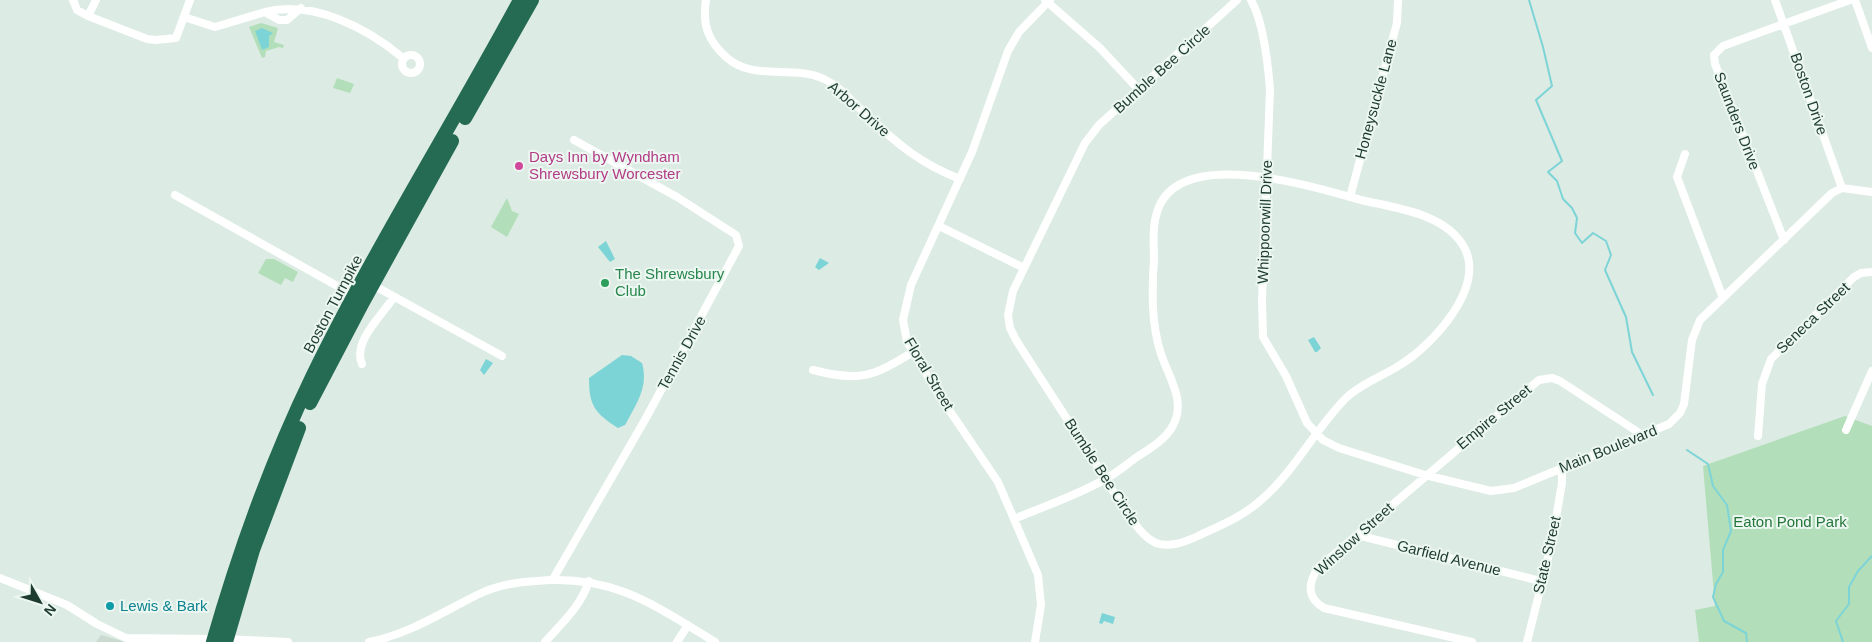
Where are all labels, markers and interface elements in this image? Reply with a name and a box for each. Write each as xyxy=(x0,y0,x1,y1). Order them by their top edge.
street label: Bumble Bee Circle xyxy=(1110,21,1214,117)
street label: Honeysuckle Lane xyxy=(1351,37,1400,161)
street label: Boston Drive xyxy=(1787,50,1831,137)
street label: Saunders Drive xyxy=(1711,70,1764,172)
street label: Arbor Drive xyxy=(825,77,894,140)
place label: Days Inn by Wyndham Shrewsbury Worcester xyxy=(529,148,680,182)
marker: Days Inn by Wyndham Shrewsbury Worcester xyxy=(513,160,525,172)
street label: Whippoorwill Drive xyxy=(1254,160,1275,284)
street label: Boston Turnpike xyxy=(300,252,366,356)
place label: The Shrewsbury Club xyxy=(615,265,725,299)
marker: The Shrewsbury Club xyxy=(599,277,611,289)
street label: Seneca Street xyxy=(1773,278,1853,357)
street label: Tennis Drive xyxy=(654,313,709,393)
street label: Floral Street xyxy=(901,334,958,414)
street label: Empire Street xyxy=(1453,380,1535,453)
street label: Bumble Bee Circle xyxy=(1061,415,1143,528)
street label: Main Boulevard xyxy=(1556,421,1659,476)
street label: Winslow Street xyxy=(1311,498,1397,578)
park label: Eaton Pond Park xyxy=(1733,513,1847,530)
street label: State Street xyxy=(1529,514,1564,595)
street label: Garfield Avenue xyxy=(1395,536,1503,579)
north arrow xyxy=(15,577,65,627)
place label: Lewis & Bark xyxy=(120,597,208,614)
marker: Lewis & Bark xyxy=(104,600,116,612)
text: N xyxy=(41,601,60,619)

